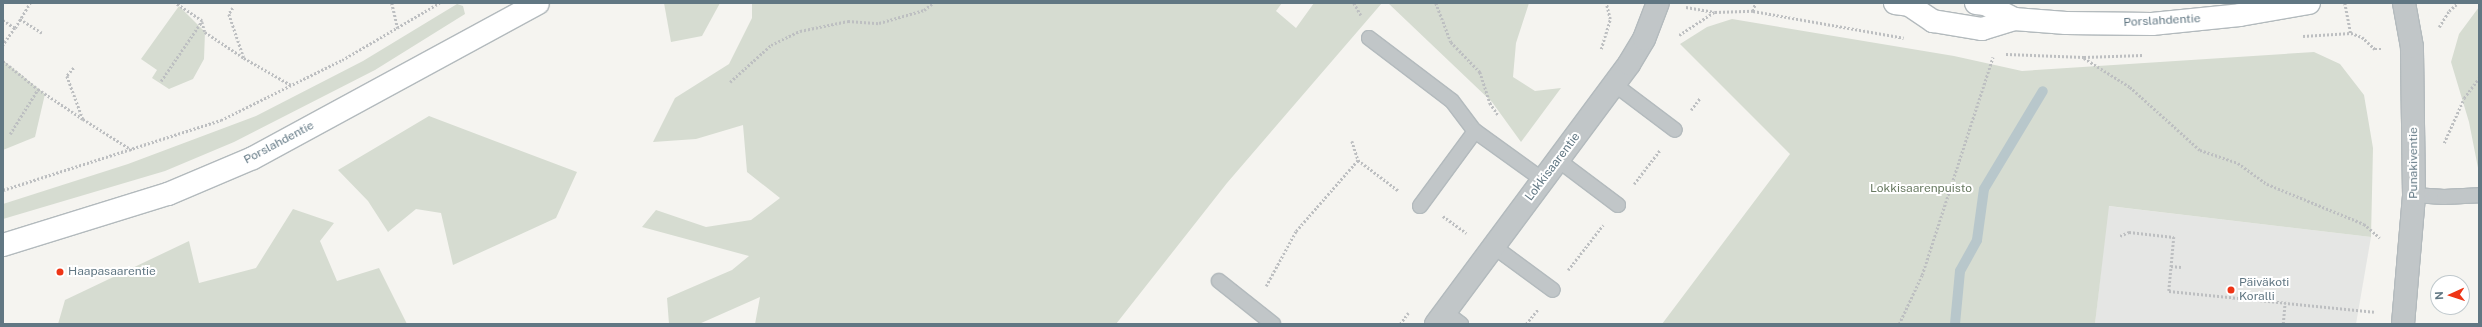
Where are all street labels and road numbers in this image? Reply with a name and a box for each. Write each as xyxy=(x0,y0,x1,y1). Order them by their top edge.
street label: Porslahdentie xyxy=(2123,12,2201,30)
street label: Porslahdentie xyxy=(242,119,316,167)
street label: Punakiventie xyxy=(2407,127,2421,199)
street label: Lokkisaarentie xyxy=(1523,130,1583,204)

